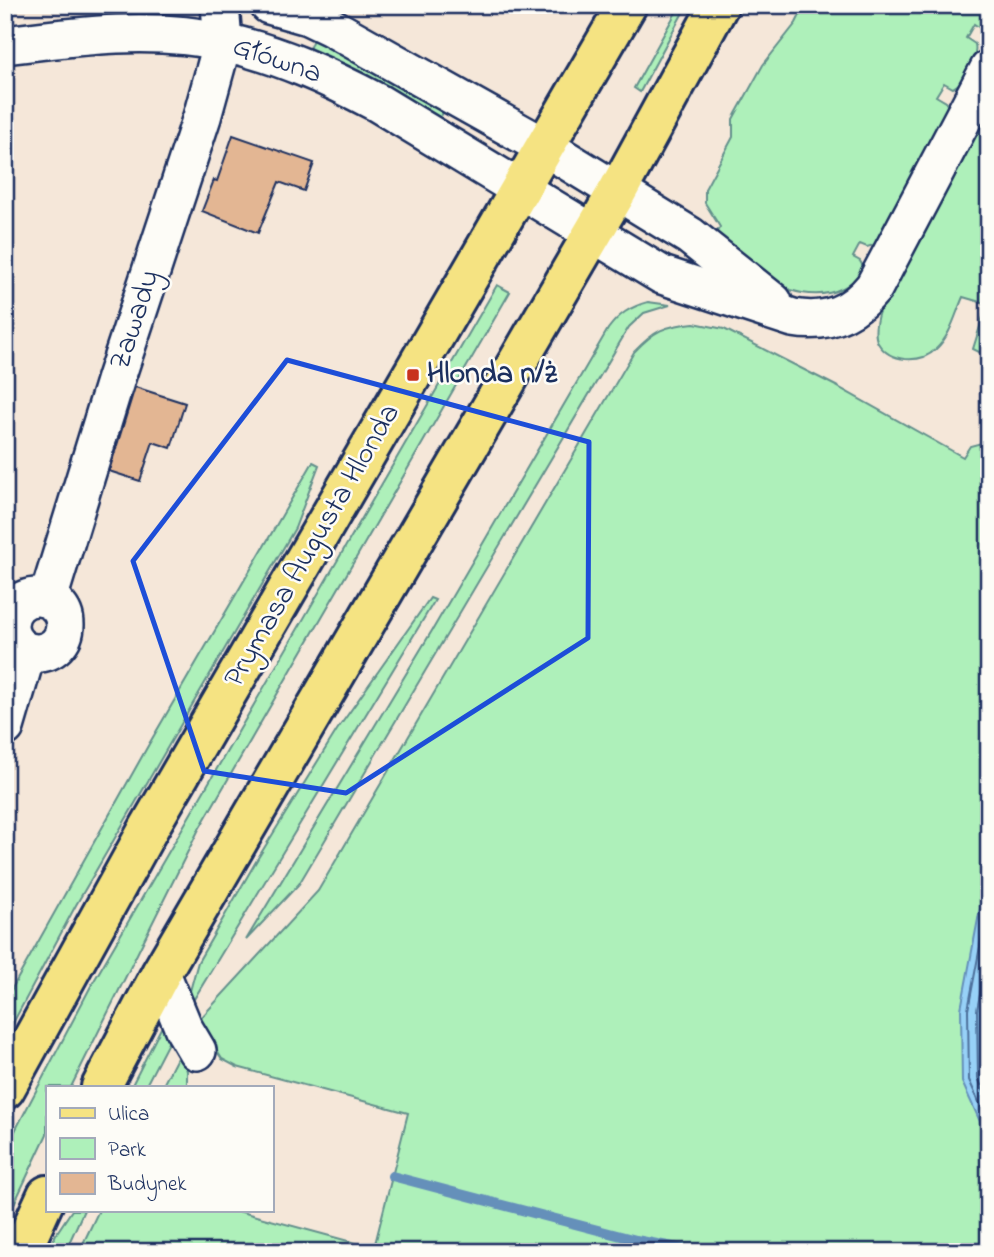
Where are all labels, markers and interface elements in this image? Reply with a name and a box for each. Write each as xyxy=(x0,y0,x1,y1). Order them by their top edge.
street label: Główna xyxy=(226,25,328,97)
street label: Zawady xyxy=(99,264,173,376)
place label: Hlonda n/ż xyxy=(427,353,559,397)
marker: Hlonda n/ż xyxy=(405,367,421,383)
street label: Prymasa Augusta Hlonda xyxy=(214,396,412,696)
legend xyxy=(46,1086,273,1212)
text: Ulica xyxy=(108,1100,149,1130)
text: Park xyxy=(108,1136,147,1166)
text: Budynek xyxy=(107,1170,187,1202)

